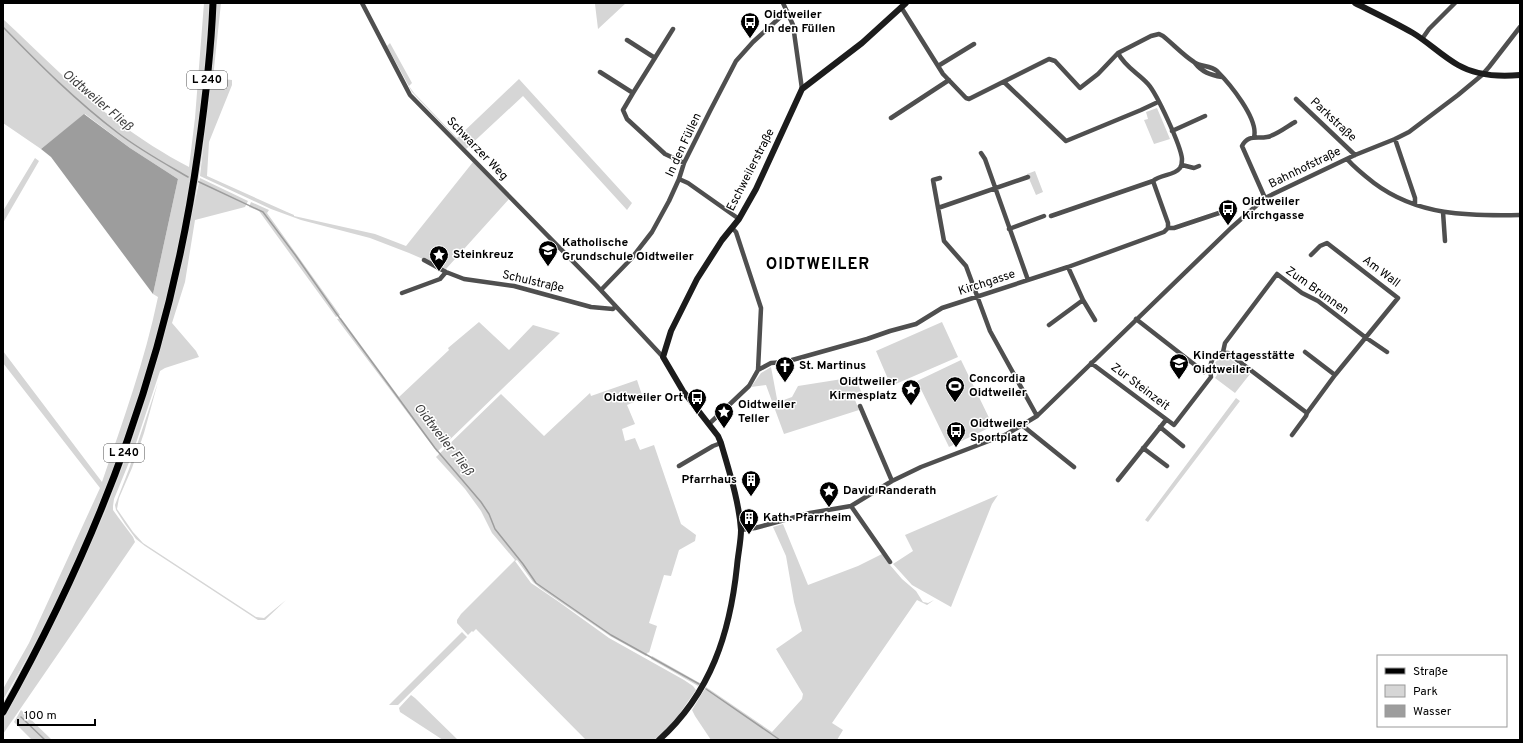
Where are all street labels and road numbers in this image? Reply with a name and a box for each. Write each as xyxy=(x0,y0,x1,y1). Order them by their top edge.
road number: L 240 xyxy=(187,71,227,89)
street label: Parkstraße xyxy=(1306,94,1360,146)
street label: In den Füllen xyxy=(662,110,706,180)
street label: Schwarzer Weg xyxy=(443,114,511,184)
street label: Eschweilerstraße xyxy=(723,126,779,214)
street label: Bahnhofstraße xyxy=(1266,144,1344,192)
street label: Am Wall xyxy=(1359,253,1403,291)
street label: Zum Brunnen xyxy=(1282,263,1352,319)
street label: Kirchgasse xyxy=(956,266,1018,300)
street label: Schulstraße xyxy=(501,267,565,297)
street label: Zur Steinzeit xyxy=(1107,360,1173,414)
road number: L 240 xyxy=(104,444,144,462)

